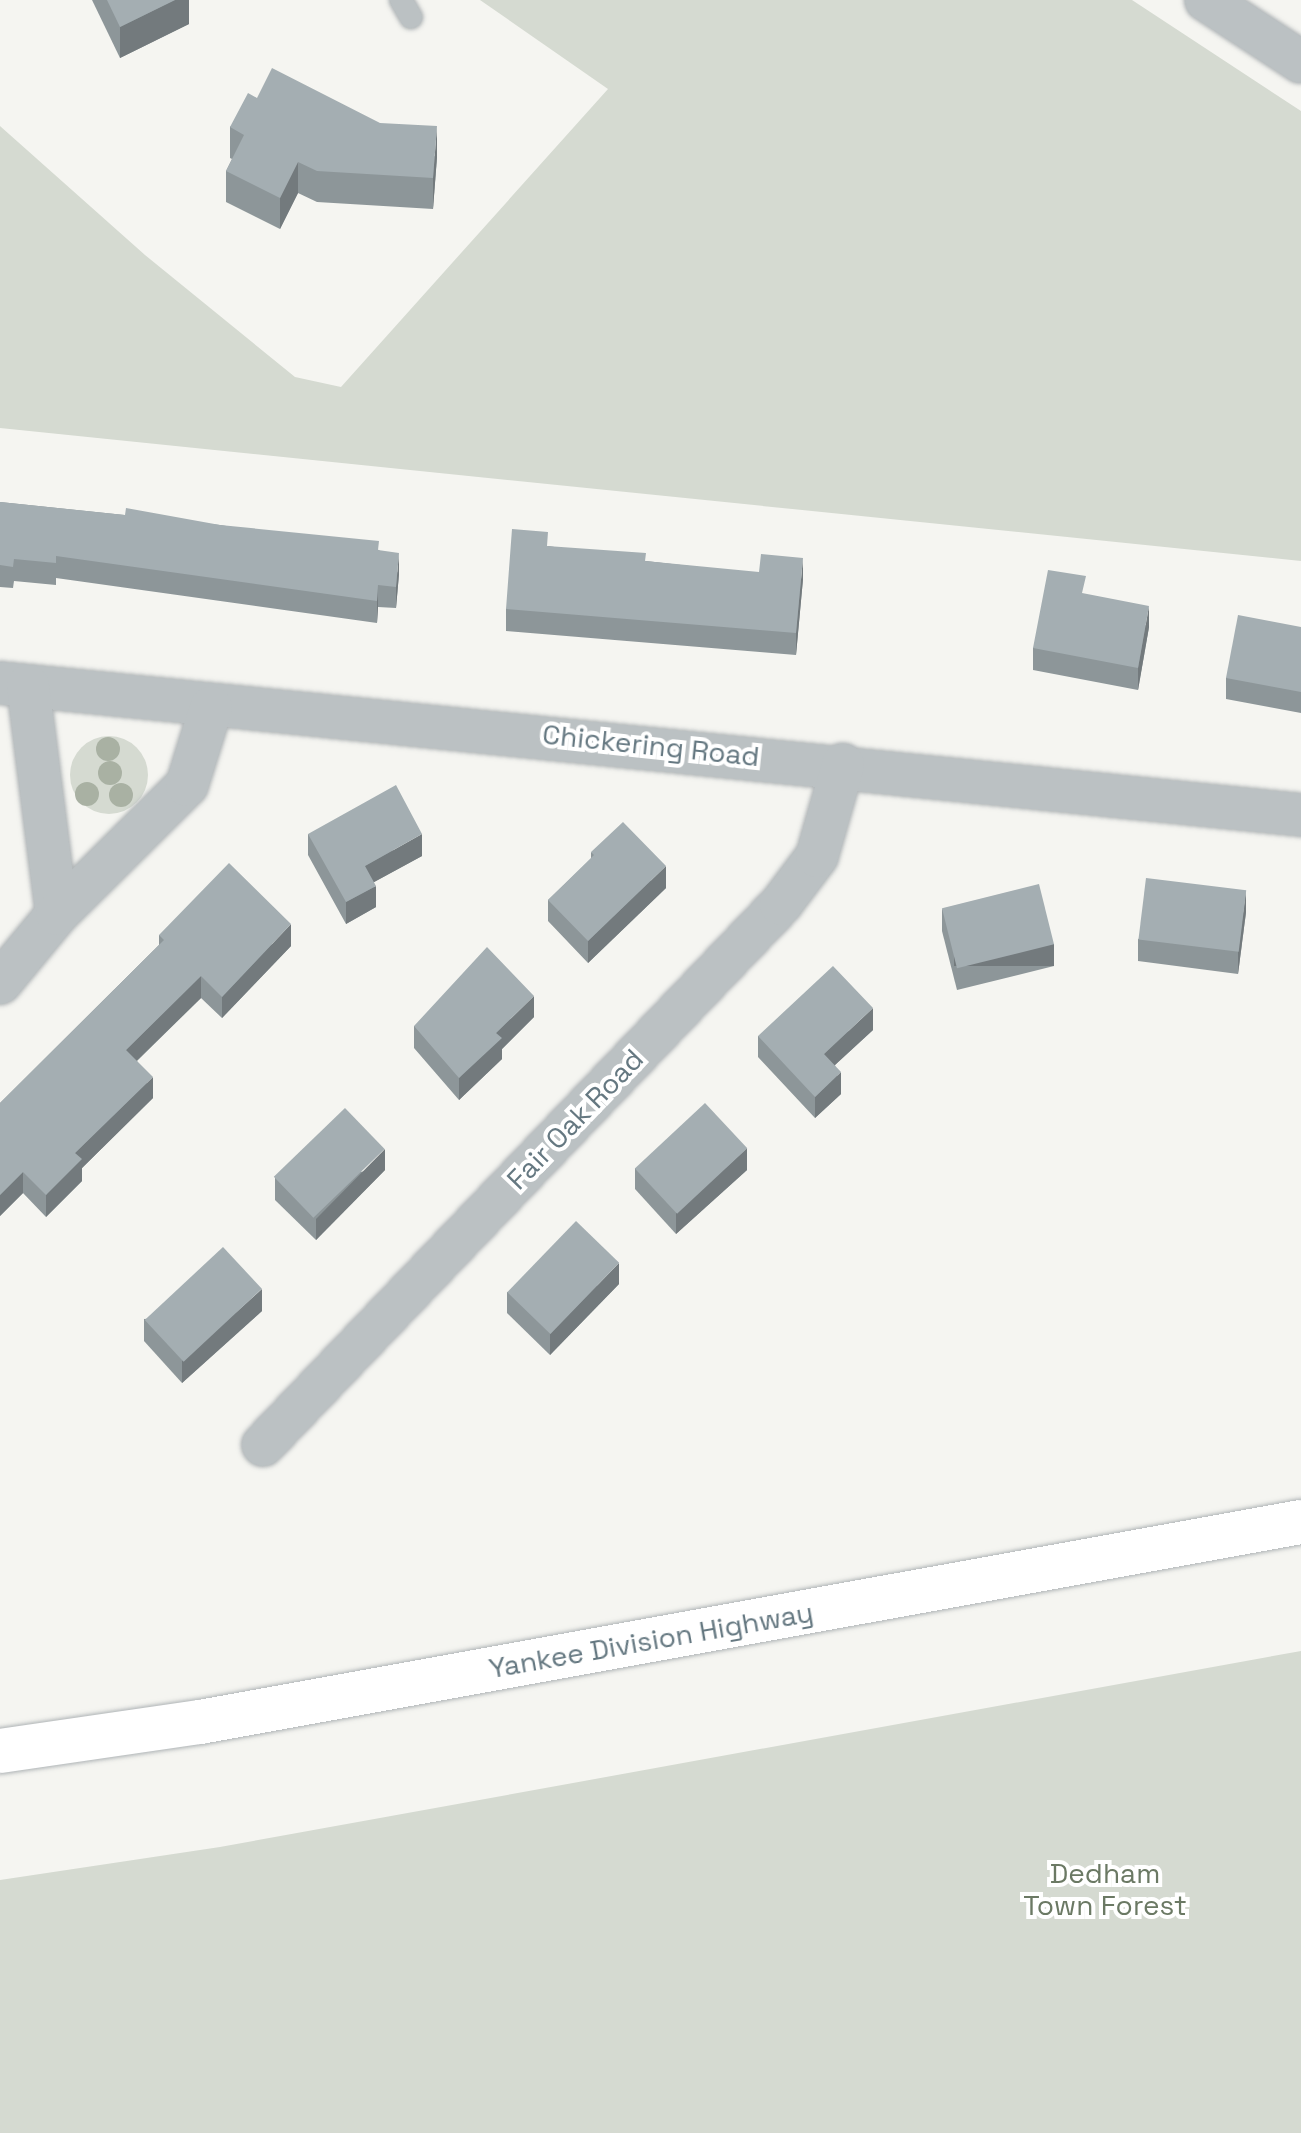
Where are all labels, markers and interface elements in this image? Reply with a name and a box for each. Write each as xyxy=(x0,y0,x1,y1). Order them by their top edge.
street label: Chickering Road xyxy=(541,717,761,773)
street label: Fair Oak Road xyxy=(500,1042,650,1196)
street label: Yankee Division Highway xyxy=(486,1595,816,1685)
park label: Dedham Town Forest xyxy=(1023,1856,1187,1922)

